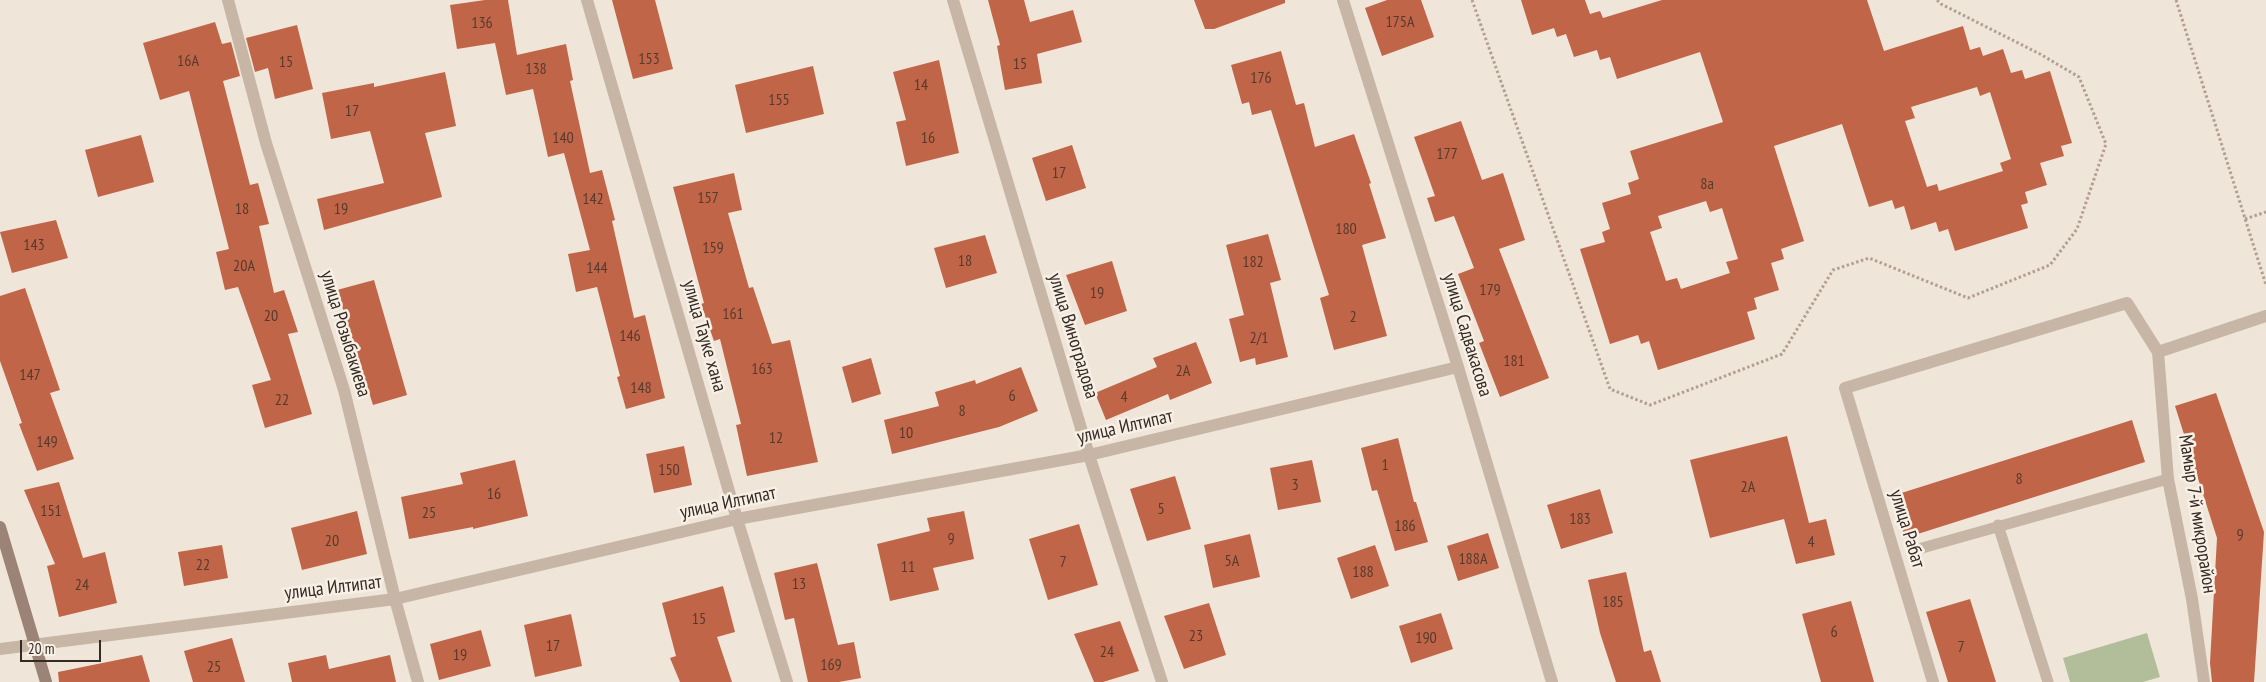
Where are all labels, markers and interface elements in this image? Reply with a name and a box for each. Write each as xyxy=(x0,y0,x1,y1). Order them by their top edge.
house number: 175А xyxy=(1385,12,1415,32)
house number: 136 xyxy=(471,13,493,33)
house number: 153 xyxy=(638,49,660,69)
house number: 16А xyxy=(177,51,199,71)
house number: 15 xyxy=(279,52,293,72)
house number: 15 xyxy=(1013,54,1027,74)
house number: 138 xyxy=(525,59,547,79)
house number: 176 xyxy=(1250,68,1272,88)
house number: 14 xyxy=(914,75,928,95)
house number: 155 xyxy=(768,90,790,110)
house number: 17 xyxy=(345,101,359,121)
house number: 140 xyxy=(552,128,574,148)
house number: 16 xyxy=(921,128,935,148)
house number: 177 xyxy=(1436,144,1458,164)
house number: 17 xyxy=(1052,163,1066,183)
house number: 8а xyxy=(1700,174,1714,194)
house number: 157 xyxy=(697,188,719,208)
house number: 142 xyxy=(582,189,604,209)
house number: 18 xyxy=(235,199,249,219)
house number: 19 xyxy=(334,199,348,219)
house number: 180 xyxy=(1335,219,1357,239)
house number: 143 xyxy=(23,235,45,255)
house number: 159 xyxy=(702,238,724,258)
house number: 18 xyxy=(958,251,972,271)
house number: 182 xyxy=(1242,252,1264,272)
house number: 20А xyxy=(233,256,255,276)
house number: 144 xyxy=(586,258,608,278)
street label: улица Розыбакиева xyxy=(315,268,375,400)
street label: улица Виноградова xyxy=(1043,270,1103,402)
street label: улица Садвакасова xyxy=(1437,271,1497,399)
street label: улица Тауке хана xyxy=(677,278,731,394)
house number: 179 xyxy=(1479,280,1501,300)
house number: 19 xyxy=(1090,283,1104,303)
house number: 161 xyxy=(722,304,744,324)
house number: 20 xyxy=(264,306,278,326)
house number: 2 xyxy=(1349,307,1357,327)
house number: 146 xyxy=(619,326,641,346)
house number: 2/1 xyxy=(1249,328,1269,348)
house number: 181 xyxy=(1503,351,1525,371)
house number: 163 xyxy=(751,359,773,379)
house number: 2А xyxy=(1176,361,1190,381)
house number: 147 xyxy=(19,365,41,385)
house number: 148 xyxy=(630,378,652,398)
house number: 6 xyxy=(1008,386,1016,406)
house number: 4 xyxy=(1120,387,1128,407)
house number: 22 xyxy=(275,390,289,410)
house number: 8 xyxy=(958,401,966,421)
street label: улица Илтипат xyxy=(1075,405,1175,449)
house number: 10 xyxy=(899,423,913,443)
house number: 12 xyxy=(769,428,783,448)
house number: 149 xyxy=(36,432,58,452)
street label: Мамыр 7-й микрорайон xyxy=(2173,433,2221,595)
house number: 1 xyxy=(1381,455,1389,475)
house number: 150 xyxy=(658,460,680,480)
house number: 8 xyxy=(2015,469,2023,489)
house number: 3 xyxy=(1291,475,1299,495)
house number: 2А xyxy=(1741,477,1755,497)
street label: улица Илтипат xyxy=(678,482,778,524)
house number: 16 xyxy=(487,484,501,504)
street label: улица Рабат xyxy=(1884,487,1930,571)
house number: 5 xyxy=(1157,499,1165,519)
house number: 151 xyxy=(40,501,62,521)
house number: 25 xyxy=(422,503,436,523)
house number: 183 xyxy=(1569,509,1591,529)
house number: 186 xyxy=(1394,516,1416,536)
house number: 9 xyxy=(2236,525,2244,545)
house number: 9 xyxy=(947,529,955,549)
house number: 20 xyxy=(325,531,339,551)
house number: 4 xyxy=(1807,532,1815,552)
house number: 188А xyxy=(1458,549,1488,569)
house number: 5А xyxy=(1225,551,1239,571)
house number: 7 xyxy=(1059,552,1067,572)
house number: 22 xyxy=(196,555,210,575)
house number: 11 xyxy=(901,557,915,577)
house number: 188 xyxy=(1352,562,1374,582)
street label: улица Илтипат xyxy=(283,571,383,605)
house number: 13 xyxy=(792,574,806,594)
house number: 24 xyxy=(75,575,89,595)
house number: 185 xyxy=(1602,592,1624,612)
house number: 15 xyxy=(692,609,706,629)
house number: 6 xyxy=(1830,622,1838,642)
house number: 23 xyxy=(1189,626,1203,646)
house number: 190 xyxy=(1415,628,1437,648)
scale bar xyxy=(22,630,104,662)
house number: 17 xyxy=(546,636,560,656)
house number: 7 xyxy=(1957,637,1965,657)
text: 20 m xyxy=(28,639,54,658)
house number: 24 xyxy=(1100,642,1114,662)
house number: 19 xyxy=(453,645,467,665)
house number: 169 xyxy=(820,655,842,675)
house number: 25 xyxy=(207,657,221,677)

